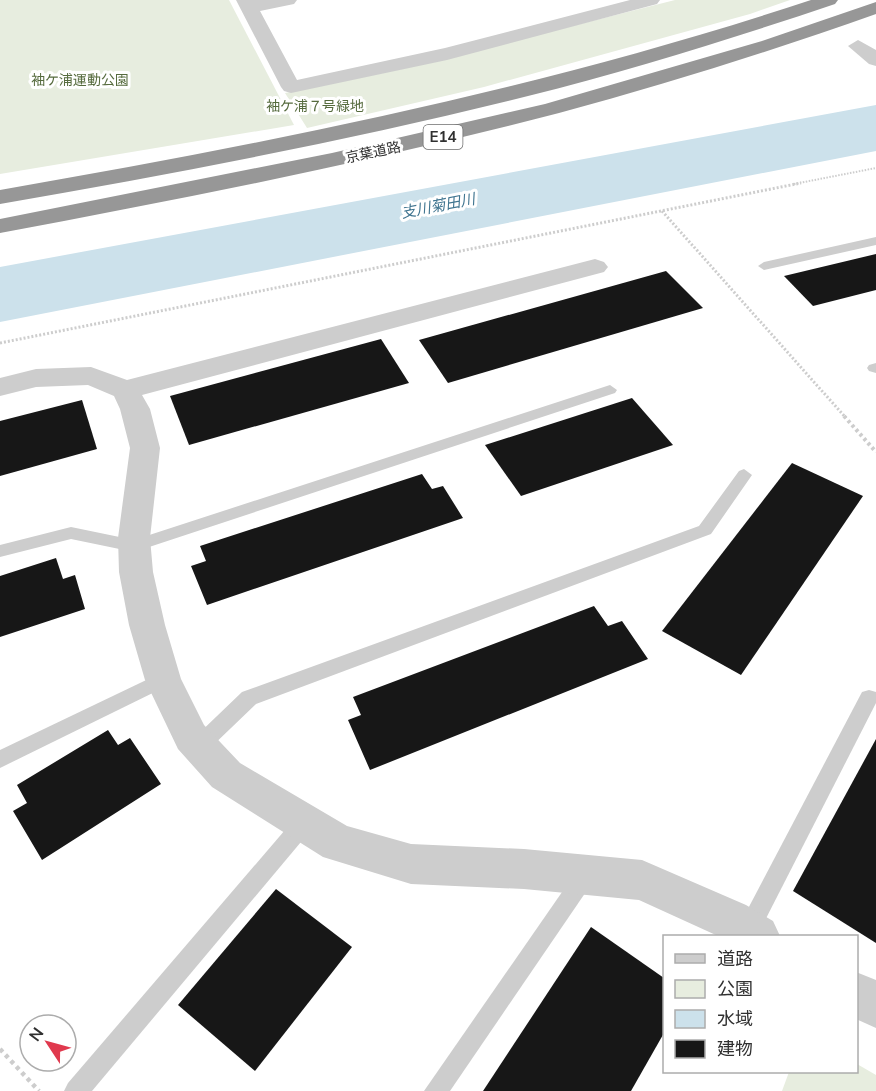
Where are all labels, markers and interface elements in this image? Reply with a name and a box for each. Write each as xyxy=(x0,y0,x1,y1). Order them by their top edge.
park label: 袖ケ浦運動公園 xyxy=(31,71,129,89)
park label: 袖ケ浦７号緑地 xyxy=(266,97,364,115)
road number: E14 xyxy=(424,125,462,149)
street label: 京葉道路 xyxy=(344,137,402,167)
water label: 支川菊田川 xyxy=(399,189,478,222)
legend xyxy=(663,935,858,1073)
text: 道路 xyxy=(717,947,753,970)
text: 公園 xyxy=(717,977,753,1000)
text: 水域 xyxy=(717,1007,753,1030)
north arrow xyxy=(18,1013,78,1073)
text: N xyxy=(24,1023,48,1045)
text: 建物 xyxy=(717,1037,753,1060)

